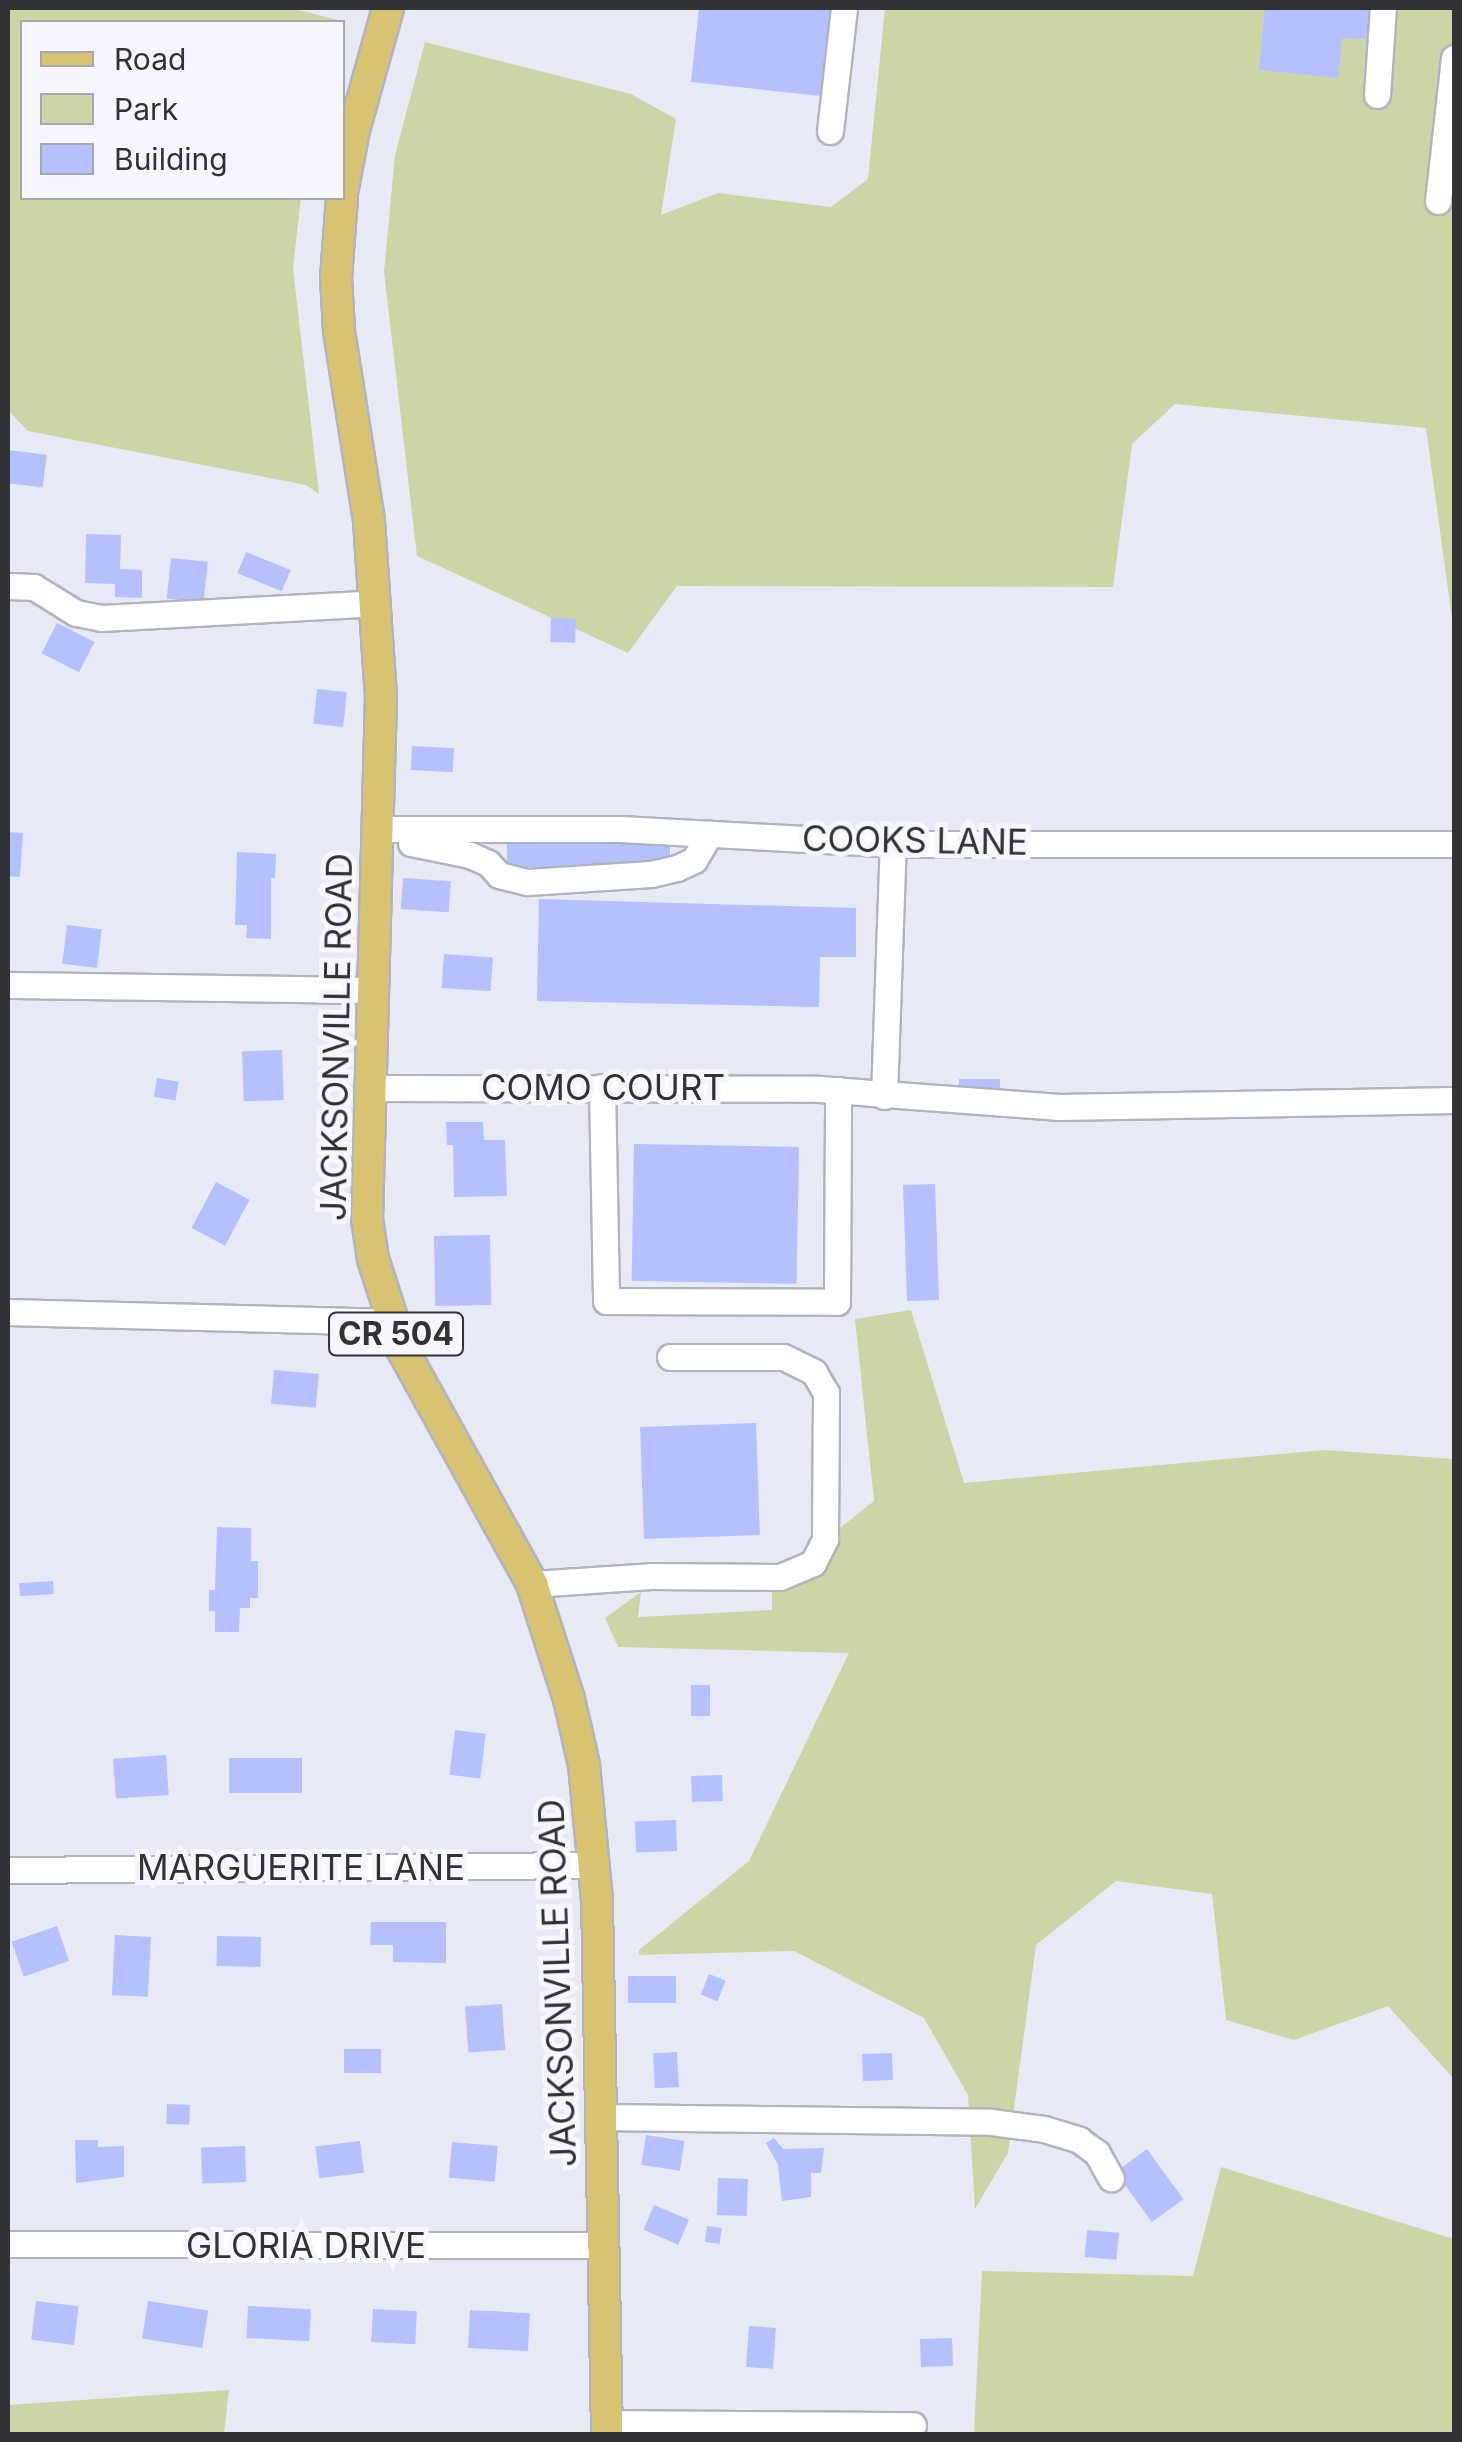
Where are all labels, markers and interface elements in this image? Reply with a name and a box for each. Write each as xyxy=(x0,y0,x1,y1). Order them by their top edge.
legend xyxy=(20,20,345,200)
text: Road xyxy=(114,41,186,77)
text: Park xyxy=(114,91,178,127)
text: Building xyxy=(114,141,228,177)
street label: COOKS LANE xyxy=(802,817,1028,863)
street label: JACKSONVILLE ROAD xyxy=(312,853,360,1221)
street label: COMO COURT xyxy=(481,1066,725,1108)
road number: CR 504 xyxy=(326,1307,466,1361)
street label: JACKSONVILLE ROAD xyxy=(530,1798,584,2168)
street label: MARGUERITE LANE xyxy=(137,1846,465,1888)
street label: GLORIA DRIVE xyxy=(186,2224,426,2266)

